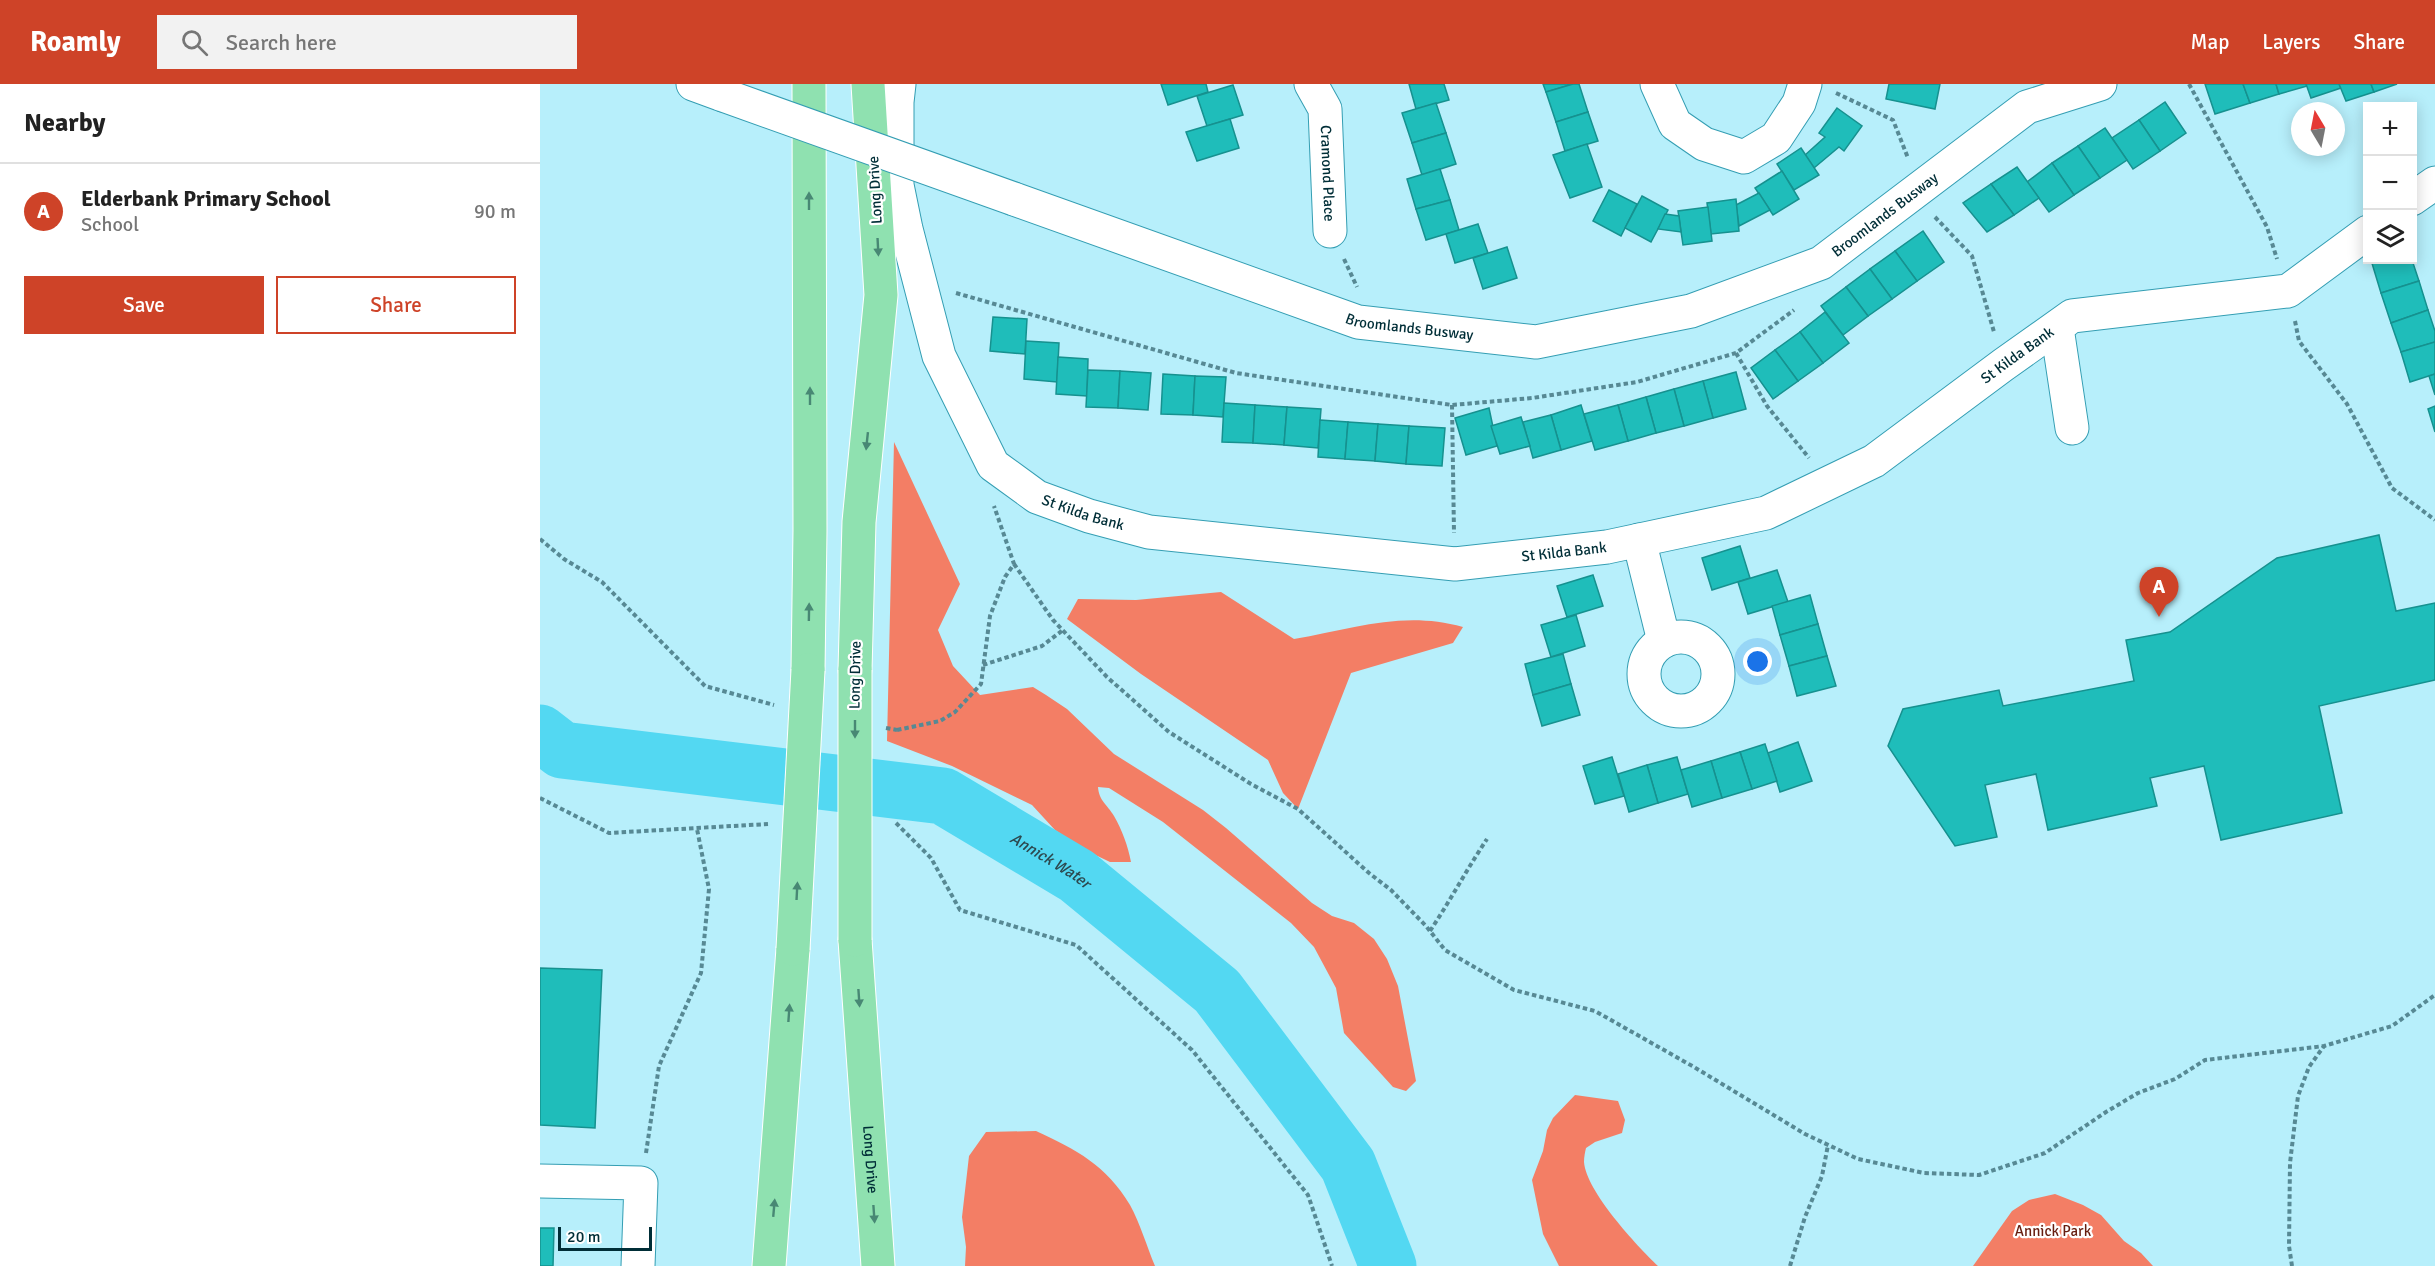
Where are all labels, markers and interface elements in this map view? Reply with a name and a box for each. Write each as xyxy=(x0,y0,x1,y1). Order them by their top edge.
search box xyxy=(157,15,577,69)
text: Roamly xyxy=(30,25,121,59)
icon: search xyxy=(178,26,211,59)
text: Search here xyxy=(226,29,337,56)
text: Map xyxy=(2191,29,2229,55)
text: Layers xyxy=(2262,29,2320,55)
text: Share xyxy=(2353,29,2405,55)
north arrow xyxy=(2291,102,2345,156)
map controls xyxy=(2363,102,2417,264)
button: + xyxy=(2363,102,2417,156)
text: Nearby xyxy=(24,107,105,139)
street label: Cramond Place xyxy=(1317,125,1339,222)
street label: Long Drive xyxy=(864,155,886,225)
button: − xyxy=(2363,156,2417,210)
street label: Broomlands Busway xyxy=(1828,169,1941,261)
text: Elderbank Primary School xyxy=(81,185,331,212)
one-way arrow xyxy=(804,191,814,210)
text: A xyxy=(37,199,50,224)
text: 90 m xyxy=(474,199,516,224)
button: layers xyxy=(2363,210,2417,264)
text: School xyxy=(81,212,139,237)
one-way arrow xyxy=(874,238,883,257)
button: Save xyxy=(24,276,264,334)
button: Share xyxy=(276,276,516,334)
street label: Broomlands Busway xyxy=(1343,309,1474,344)
street label: St Kilda Bank xyxy=(1977,323,2058,387)
one-way arrow xyxy=(805,386,815,405)
one-way arrow xyxy=(862,432,872,451)
street label: St Kilda Bank xyxy=(1039,491,1127,534)
street label: St Kilda Bank xyxy=(1520,538,1608,566)
pin: A xyxy=(2140,568,2178,617)
one-way arrow xyxy=(804,602,814,621)
street label: Long Drive xyxy=(845,641,865,709)
your location xyxy=(1743,647,1772,676)
one-way arrow xyxy=(850,719,860,738)
water label: Annick Water xyxy=(1006,828,1096,895)
one-way arrow xyxy=(792,882,801,901)
one-way arrow xyxy=(854,989,864,1008)
one-way arrow xyxy=(784,1004,794,1023)
street label: Long Drive xyxy=(859,1125,882,1194)
one-way arrow xyxy=(769,1198,779,1217)
one-way arrow xyxy=(869,1204,879,1223)
park label: Annick Park xyxy=(2015,1222,2092,1240)
scale bar xyxy=(558,1224,652,1252)
text: 20 m xyxy=(567,1227,601,1247)

